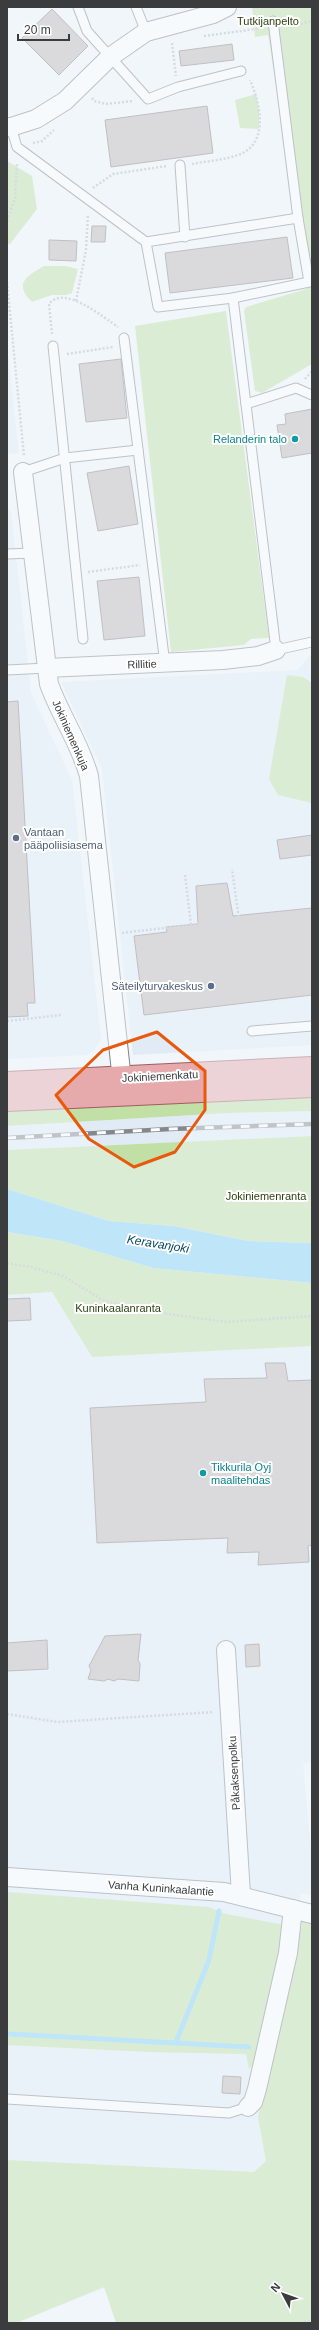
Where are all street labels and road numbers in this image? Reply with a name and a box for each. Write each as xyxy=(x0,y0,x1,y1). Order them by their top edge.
street label: Rillitie xyxy=(127,657,157,671)
street label: Jokiniemenkuja xyxy=(50,698,92,773)
street label: Jokiniemenkatu xyxy=(122,1068,198,1084)
street label: Påkaksenpolku xyxy=(226,1735,242,1811)
street label: Vanha Kuninkaalantie xyxy=(108,1878,214,1898)

